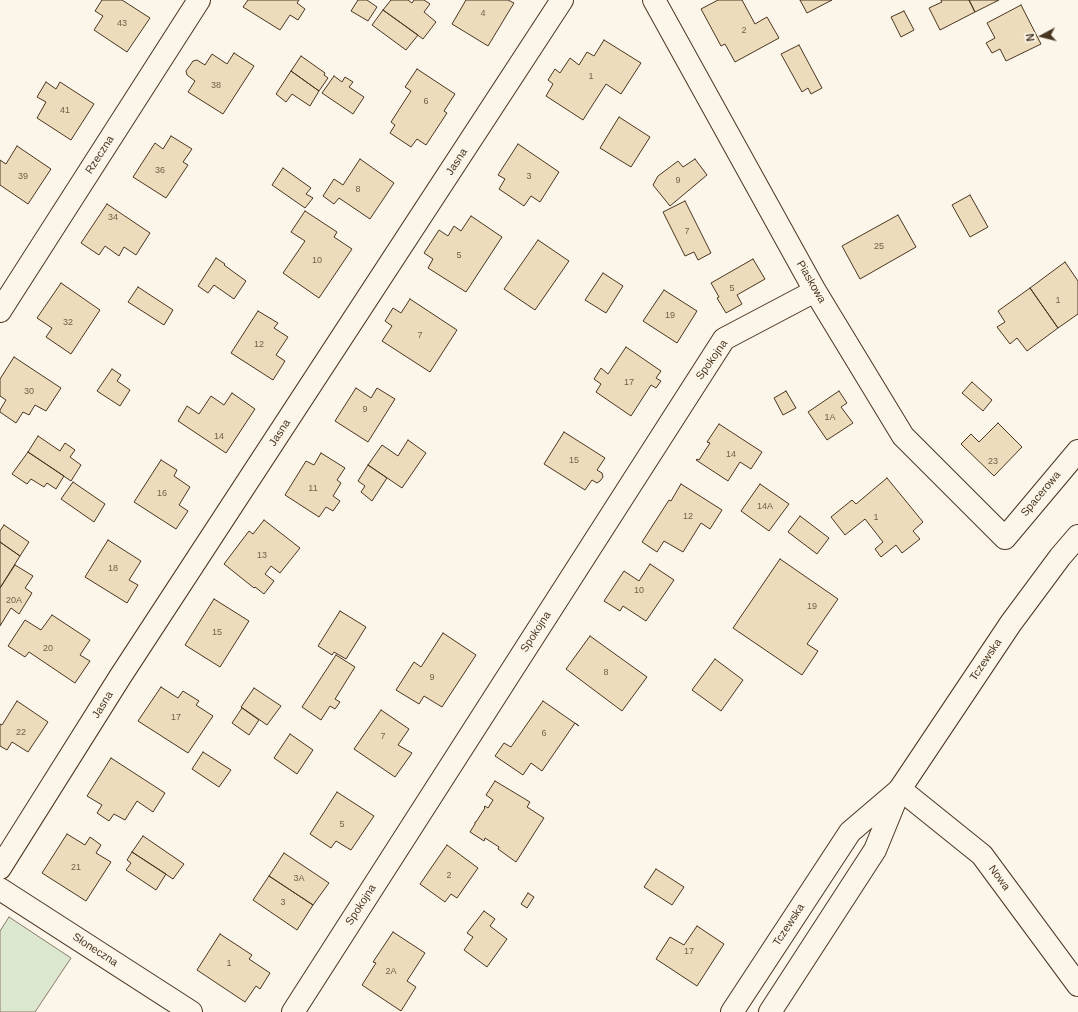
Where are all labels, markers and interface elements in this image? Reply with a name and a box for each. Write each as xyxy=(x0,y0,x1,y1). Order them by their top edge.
house number: 4 xyxy=(480,9,486,19)
north arrow xyxy=(1022,16,1062,56)
house number: 43 xyxy=(117,19,127,29)
house number: 2 xyxy=(741,26,747,36)
text: N xyxy=(1024,33,1037,42)
house number: 1 xyxy=(588,72,594,82)
house number: 38 xyxy=(211,81,221,91)
house number: 6 xyxy=(423,97,429,107)
house number: 41 xyxy=(60,106,70,116)
street label: Rzeczna xyxy=(83,133,117,177)
street label: Jasna xyxy=(443,146,471,178)
house number: 36 xyxy=(155,166,165,176)
house number: 39 xyxy=(18,172,28,182)
house number: 3 xyxy=(526,172,532,182)
house number: 9 xyxy=(675,176,681,186)
house number: 8 xyxy=(355,185,361,195)
house number: 34 xyxy=(108,213,118,223)
house number: 7 xyxy=(684,227,690,237)
house number: 25 xyxy=(874,242,884,252)
house number: 5 xyxy=(456,251,462,261)
house number: 10 xyxy=(312,256,322,266)
street label: Piaskowa xyxy=(794,258,828,306)
house number: 5 xyxy=(729,284,735,294)
house number: 1 xyxy=(1055,296,1061,306)
house number: 19 xyxy=(665,311,675,321)
house number: 32 xyxy=(63,318,73,328)
house number: 7 xyxy=(417,331,423,341)
street label: Spokojna xyxy=(693,337,731,383)
house number: 12 xyxy=(254,340,264,350)
house number: 17 xyxy=(624,378,634,388)
house number: 30 xyxy=(24,387,34,397)
house number: 9 xyxy=(362,405,368,415)
house number: 1A xyxy=(824,413,836,423)
street label: Jasna xyxy=(266,417,294,449)
house number: 14 xyxy=(214,432,224,442)
house number: 14 xyxy=(726,450,736,460)
house number: 15 xyxy=(569,456,579,466)
house number: 23 xyxy=(988,457,998,467)
street label: Spacerowa xyxy=(1018,469,1064,519)
house number: 11 xyxy=(308,484,318,494)
house number: 16 xyxy=(157,489,167,499)
house number: 14A xyxy=(757,502,773,512)
house number: 12 xyxy=(683,512,693,522)
house number: 1 xyxy=(873,513,879,523)
house number: 13 xyxy=(257,551,267,561)
house number: 18 xyxy=(108,564,118,574)
house number: 10 xyxy=(634,586,644,596)
house number: 20A xyxy=(6,596,22,606)
house number: 19 xyxy=(807,602,817,612)
street label: Spokojna xyxy=(518,609,554,655)
house number: 15 xyxy=(212,628,222,638)
street label: Tczewska xyxy=(967,637,1005,683)
house number: 20 xyxy=(43,644,53,654)
house number: 8 xyxy=(603,668,609,678)
house number: 9 xyxy=(429,673,435,683)
street label: Jasna xyxy=(90,689,116,721)
house number: 17 xyxy=(171,713,181,723)
house number: 22 xyxy=(16,728,26,738)
house number: 6 xyxy=(541,729,547,739)
house number: 7 xyxy=(380,732,386,742)
house number: 5 xyxy=(339,820,345,830)
house number: 21 xyxy=(71,863,81,873)
street label: Nowa xyxy=(985,863,1013,893)
house number: 2 xyxy=(446,871,452,881)
house number: 3A xyxy=(293,874,305,884)
street label: Spokojna xyxy=(343,882,379,928)
house number: 3 xyxy=(280,898,286,908)
street label: Tczewska xyxy=(770,901,808,949)
street label: Słoneczna xyxy=(70,930,120,970)
house number: 17 xyxy=(684,947,694,957)
house number: 1 xyxy=(226,959,232,969)
house number: 2A xyxy=(385,967,397,977)

